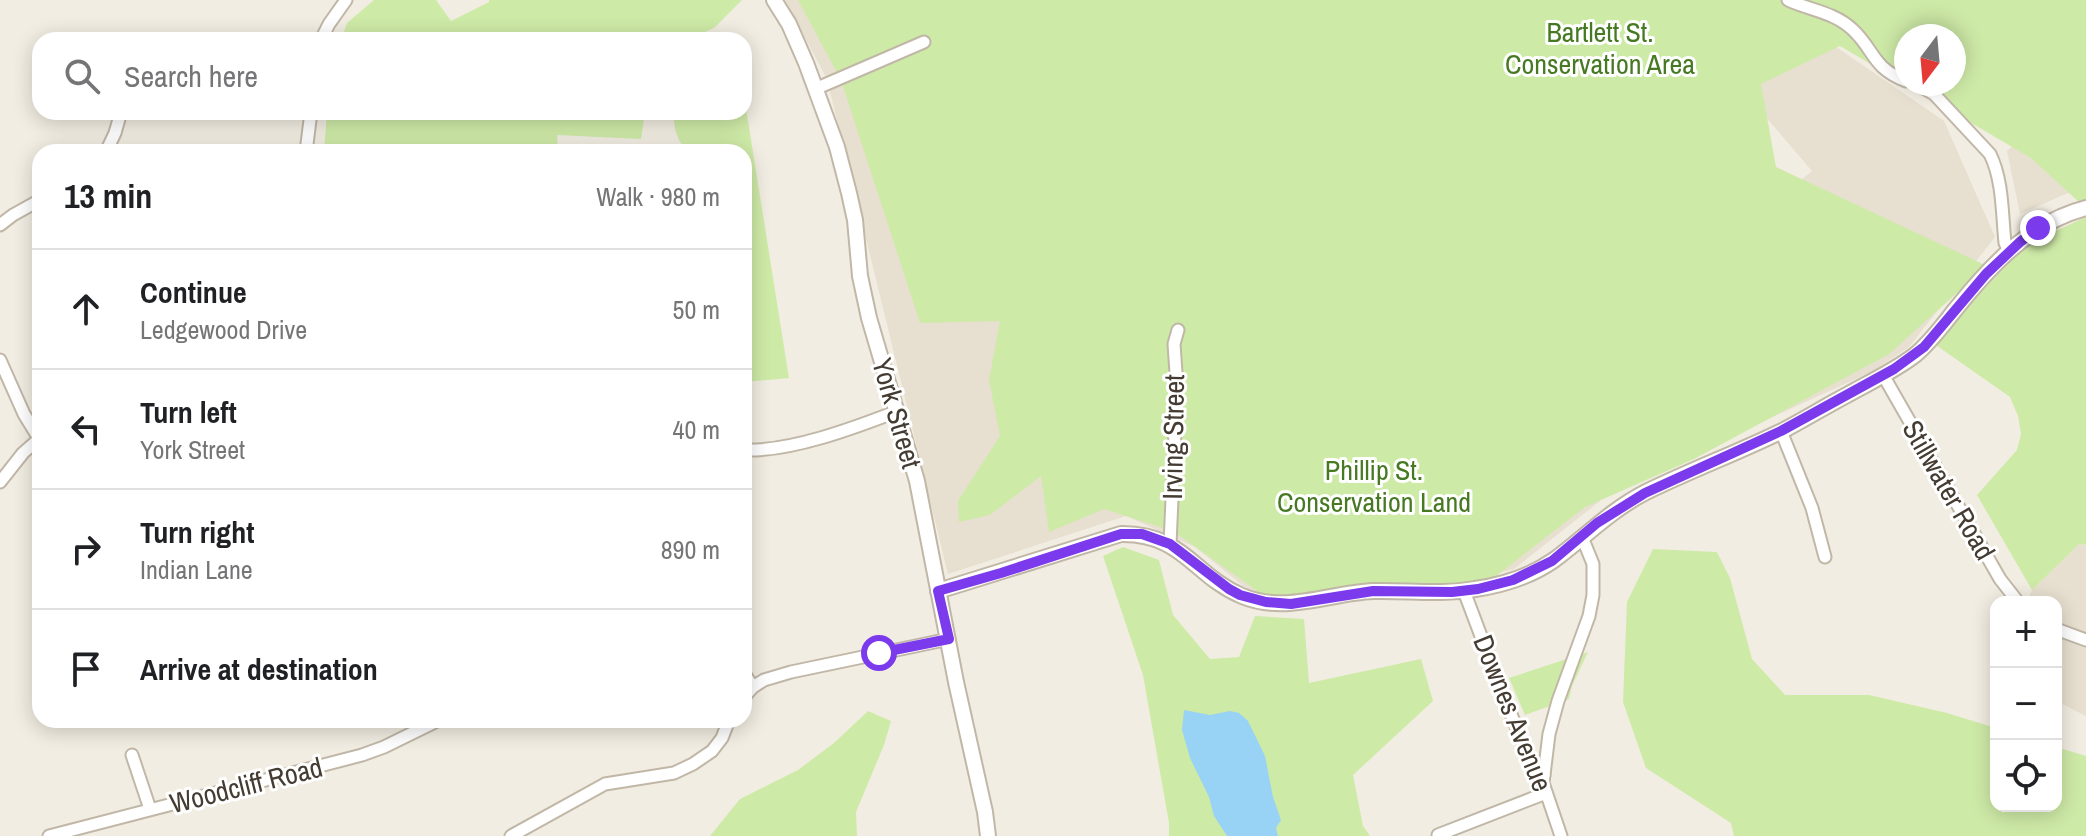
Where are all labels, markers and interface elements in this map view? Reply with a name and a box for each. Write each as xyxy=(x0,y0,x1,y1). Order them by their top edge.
park label: Bartlett St. Conservation Area xyxy=(1505,13,1695,83)
north arrow xyxy=(1894,24,1966,96)
search box xyxy=(32,32,752,120)
icon: search xyxy=(60,54,104,98)
text: Search here xyxy=(124,56,258,96)
text: 13 min xyxy=(64,173,152,219)
text: Walk · 980 m xyxy=(596,179,720,214)
route end xyxy=(2020,210,2056,246)
text: Continue xyxy=(140,272,247,312)
icon: ahead xyxy=(64,287,108,331)
text: 50 m xyxy=(673,292,720,327)
text: Ledgewood Drive xyxy=(140,312,307,347)
street label: York Street xyxy=(863,353,931,473)
street label: Irving Street xyxy=(1153,374,1193,500)
text: Turn left xyxy=(140,392,237,432)
icon: left xyxy=(64,407,108,451)
text: 40 m xyxy=(673,412,720,447)
street label: Stillwater Road xyxy=(1894,413,2004,567)
text: York Street xyxy=(140,432,245,467)
park label: Phillip St. Conservation Land xyxy=(1277,451,1471,521)
text: Turn right xyxy=(140,512,254,552)
icon: right xyxy=(64,527,108,571)
text: 890 m xyxy=(661,532,720,567)
text: Indian Lane xyxy=(140,552,253,587)
map controls xyxy=(1990,596,2062,812)
button: + xyxy=(1990,596,2062,668)
street label: Downes Avenue xyxy=(1464,629,1562,797)
route start xyxy=(861,635,897,671)
icon: arrive xyxy=(64,647,108,691)
text: Arrive at destination xyxy=(140,649,378,689)
button: − xyxy=(1990,668,2062,740)
button: locate xyxy=(1990,740,2062,812)
street label: Woodcliff Road xyxy=(166,748,326,822)

